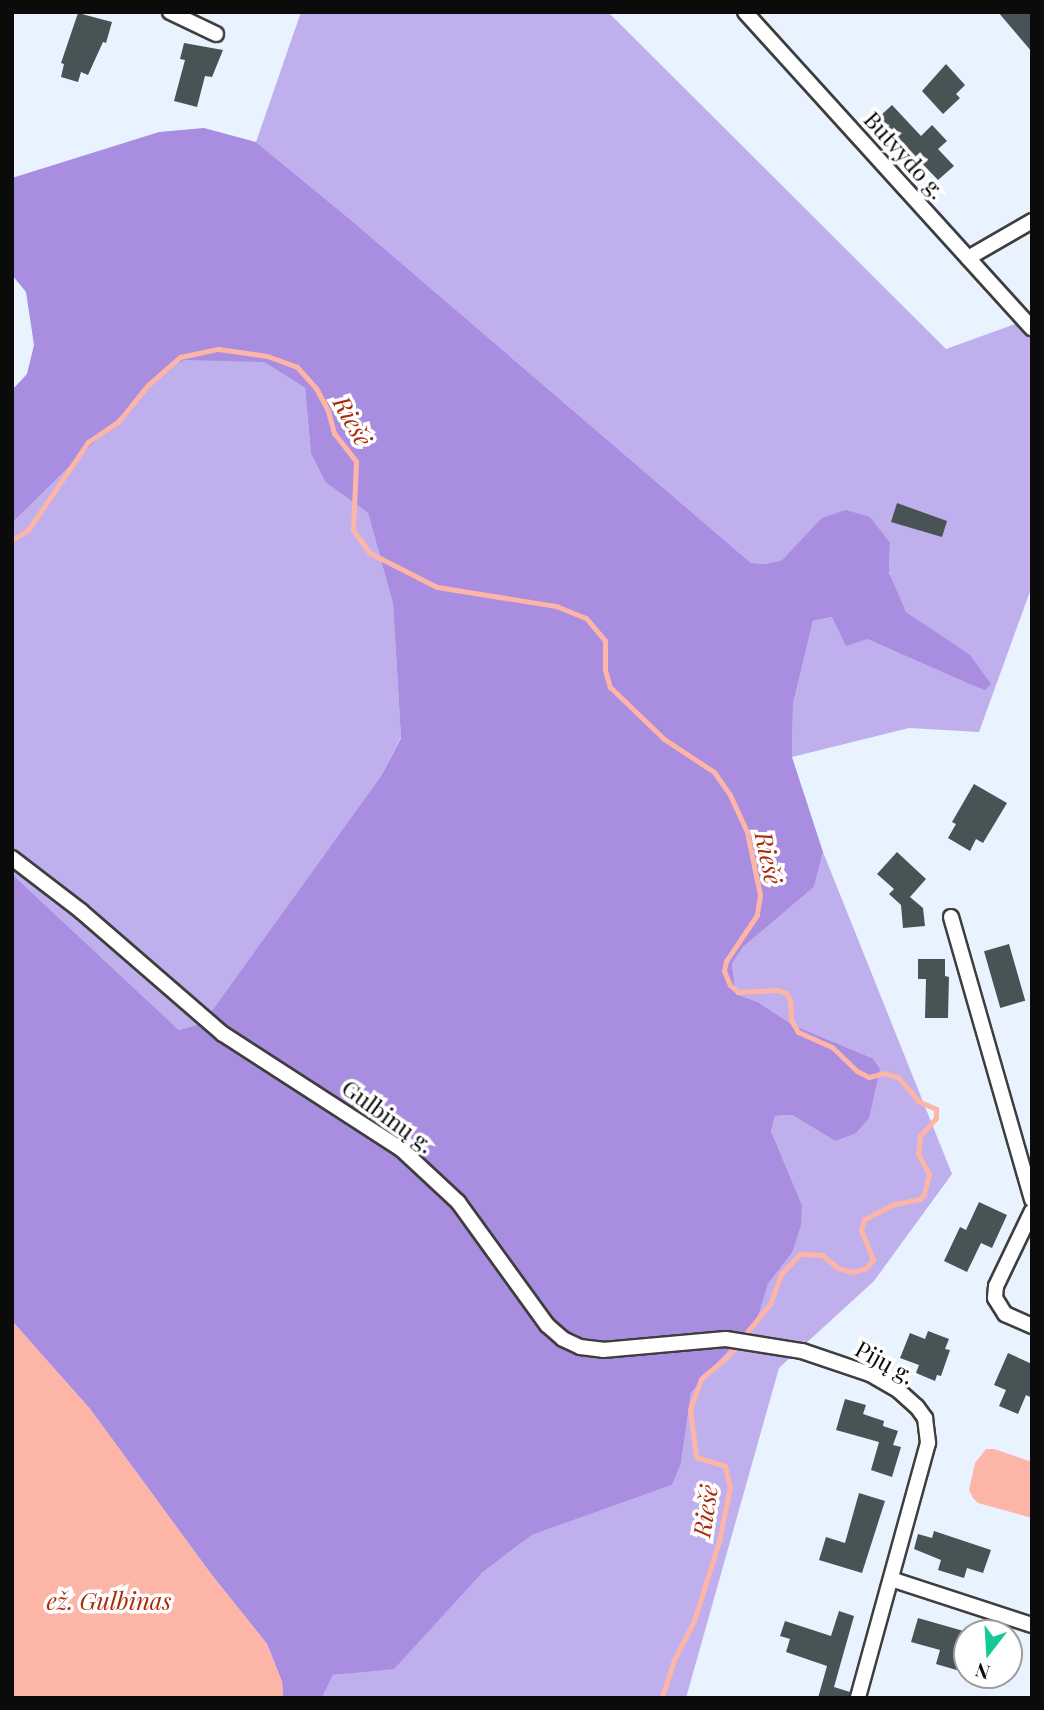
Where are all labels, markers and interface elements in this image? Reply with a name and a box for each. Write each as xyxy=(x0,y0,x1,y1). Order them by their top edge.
street label: Butvydo g. xyxy=(859,106,951,204)
water label: Riešė xyxy=(328,391,378,451)
water label: Riešė xyxy=(749,829,789,887)
street label: Gulbinų g. xyxy=(337,1074,439,1158)
street label: Pijų g. xyxy=(851,1335,919,1389)
water label: Riešė xyxy=(687,1483,723,1539)
water label: ež. Gulbinas xyxy=(46,1587,172,1615)
north arrow xyxy=(953,1619,1023,1689)
text: N xyxy=(972,1658,993,1687)

